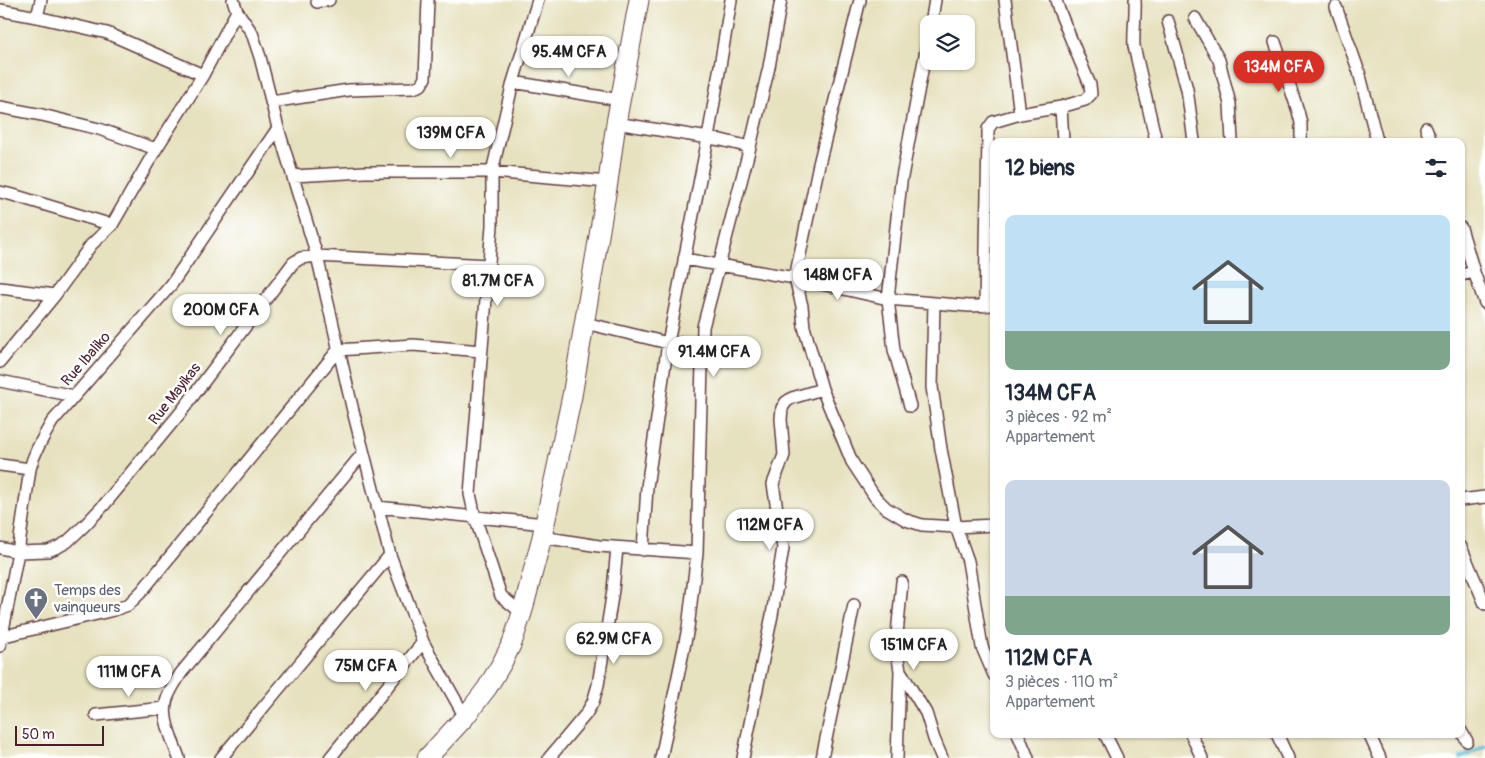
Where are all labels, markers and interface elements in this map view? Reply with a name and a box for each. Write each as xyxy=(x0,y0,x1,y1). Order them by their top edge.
map controls xyxy=(920,15,975,70)
button: layers xyxy=(920,15,975,70)
pin: 95.4M CFA xyxy=(512,36,626,78)
text: 95.4M CFA xyxy=(532,42,606,62)
pin: 134M CFA xyxy=(1227,51,1331,93)
text: 134M CFA xyxy=(1244,57,1314,77)
pin: 139M CFA xyxy=(399,116,503,159)
text: 139M CFA xyxy=(417,123,485,143)
icon: filters xyxy=(1422,154,1450,182)
text: 12 biens xyxy=(1005,155,1074,182)
icon: home xyxy=(1183,247,1273,337)
pin: 148M CFA xyxy=(786,258,890,301)
pin: 81.7M CFA xyxy=(441,264,555,307)
text: 148M CFA xyxy=(804,265,872,285)
text: 81.7M CFA xyxy=(462,271,534,291)
pin: 200M CFA xyxy=(169,294,273,336)
text: 200M CFA xyxy=(183,300,259,320)
street label: Rue Ibaliko xyxy=(57,328,115,390)
pin: 91.4M CFA xyxy=(657,336,771,378)
text: 91.4M CFA xyxy=(678,342,750,362)
street label: Rue Mayikas xyxy=(145,359,205,429)
text: 134M CFA xyxy=(1005,380,1096,407)
text: 3 pièces · 92 m² xyxy=(1005,407,1112,427)
text: Appartement xyxy=(1005,427,1095,447)
pin: 112M CFA xyxy=(718,508,822,551)
icon: home xyxy=(1183,512,1273,602)
text: 112M CFA xyxy=(737,515,803,535)
place label: Temps des vainqueurs xyxy=(53,581,121,617)
church icon: Temps des vainqueurs xyxy=(23,586,49,620)
pin: 62.9M CFA xyxy=(557,622,671,665)
pin: 151M CFA xyxy=(862,628,966,671)
text: 62.9M CFA xyxy=(577,629,651,649)
text: 151M CFA xyxy=(881,635,947,655)
text: 112M CFA xyxy=(1005,645,1092,672)
pin: 75M CFA xyxy=(320,650,412,692)
pin: 111M CFA xyxy=(77,656,181,698)
text: 75M CFA xyxy=(335,656,397,676)
text: 111M CFA xyxy=(97,662,161,682)
text: 3 pièces · 110 m² xyxy=(1005,672,1118,692)
text: Appartement xyxy=(1005,692,1095,712)
scale bar xyxy=(15,723,104,746)
text: 50 m xyxy=(22,726,55,743)

